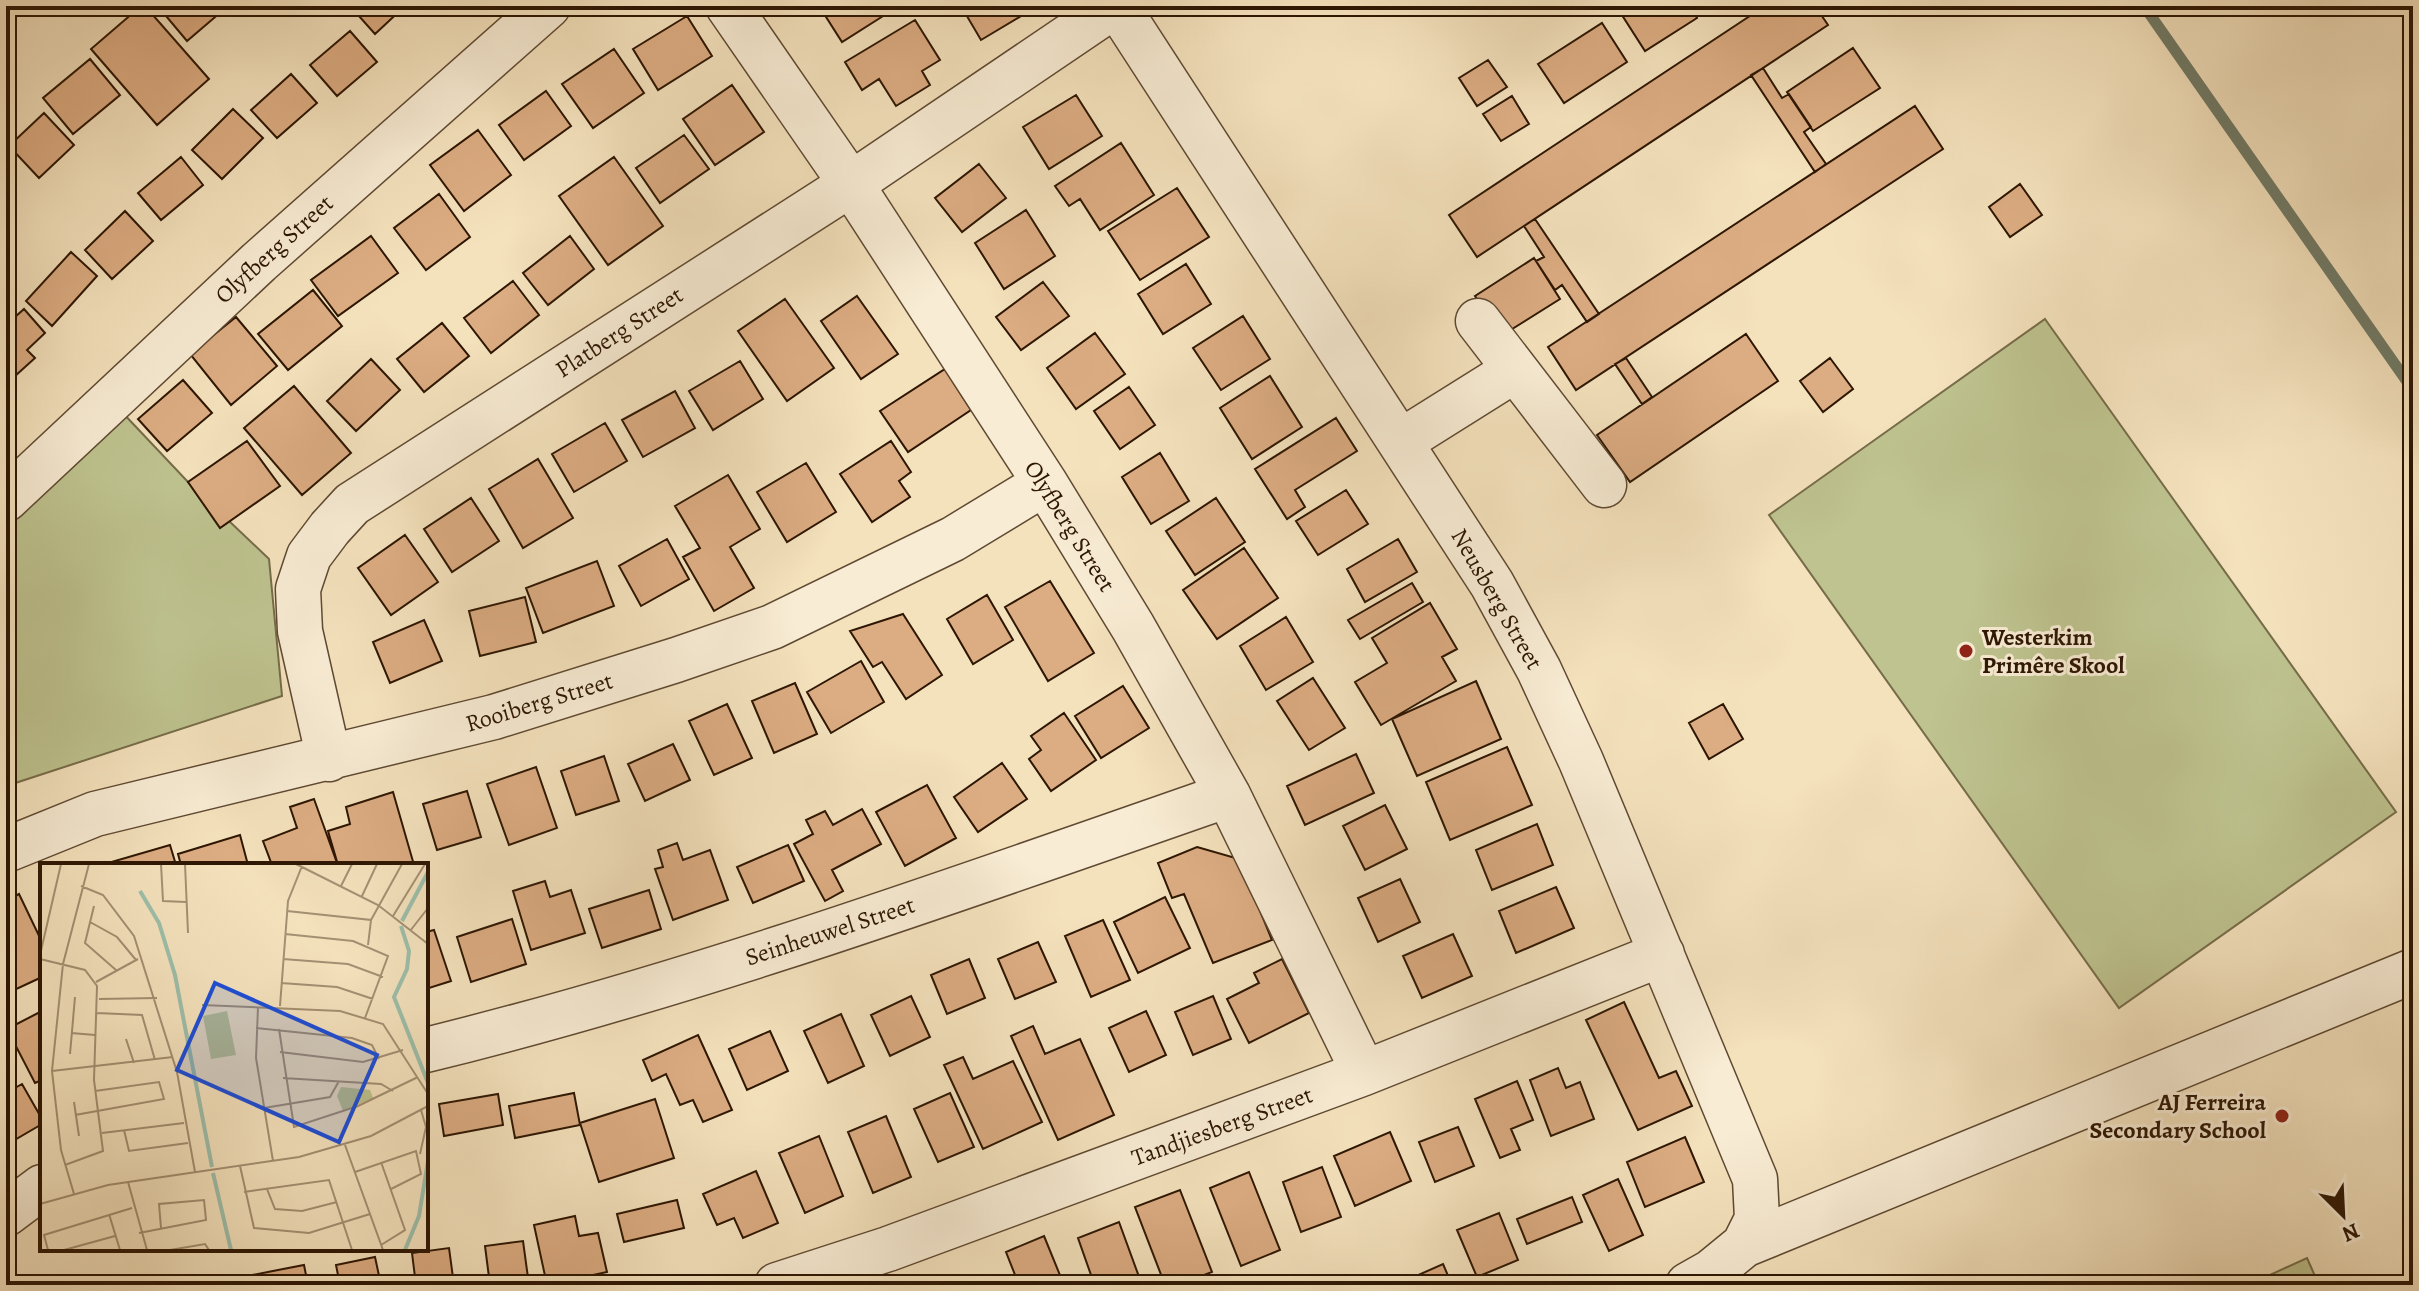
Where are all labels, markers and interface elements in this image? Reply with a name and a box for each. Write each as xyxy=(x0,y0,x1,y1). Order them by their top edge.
street label: Olyfberg Street xyxy=(208,187,340,311)
street label: Platberg Street xyxy=(549,279,689,385)
street label: Olyfberg Street xyxy=(1017,454,1123,598)
street label: Neusberg Street xyxy=(1444,523,1550,676)
place label: Westerkim Primêre Skool xyxy=(1981,621,2125,681)
marker: Westerkim Primêre Skool xyxy=(1957,642,1975,660)
street label: Rooiberg Street xyxy=(461,664,617,740)
inset map xyxy=(40,863,428,1251)
street label: Seinheuwel Street xyxy=(741,889,919,973)
street label: Tandjiesberg Street xyxy=(1127,1078,1317,1174)
place label: AJ Ferreira Secondary School xyxy=(2090,1086,2267,1146)
marker: AJ Ferreira Secondary School xyxy=(2273,1107,2291,1125)
north arrow xyxy=(2303,1175,2383,1255)
text: N xyxy=(2337,1215,2364,1249)

